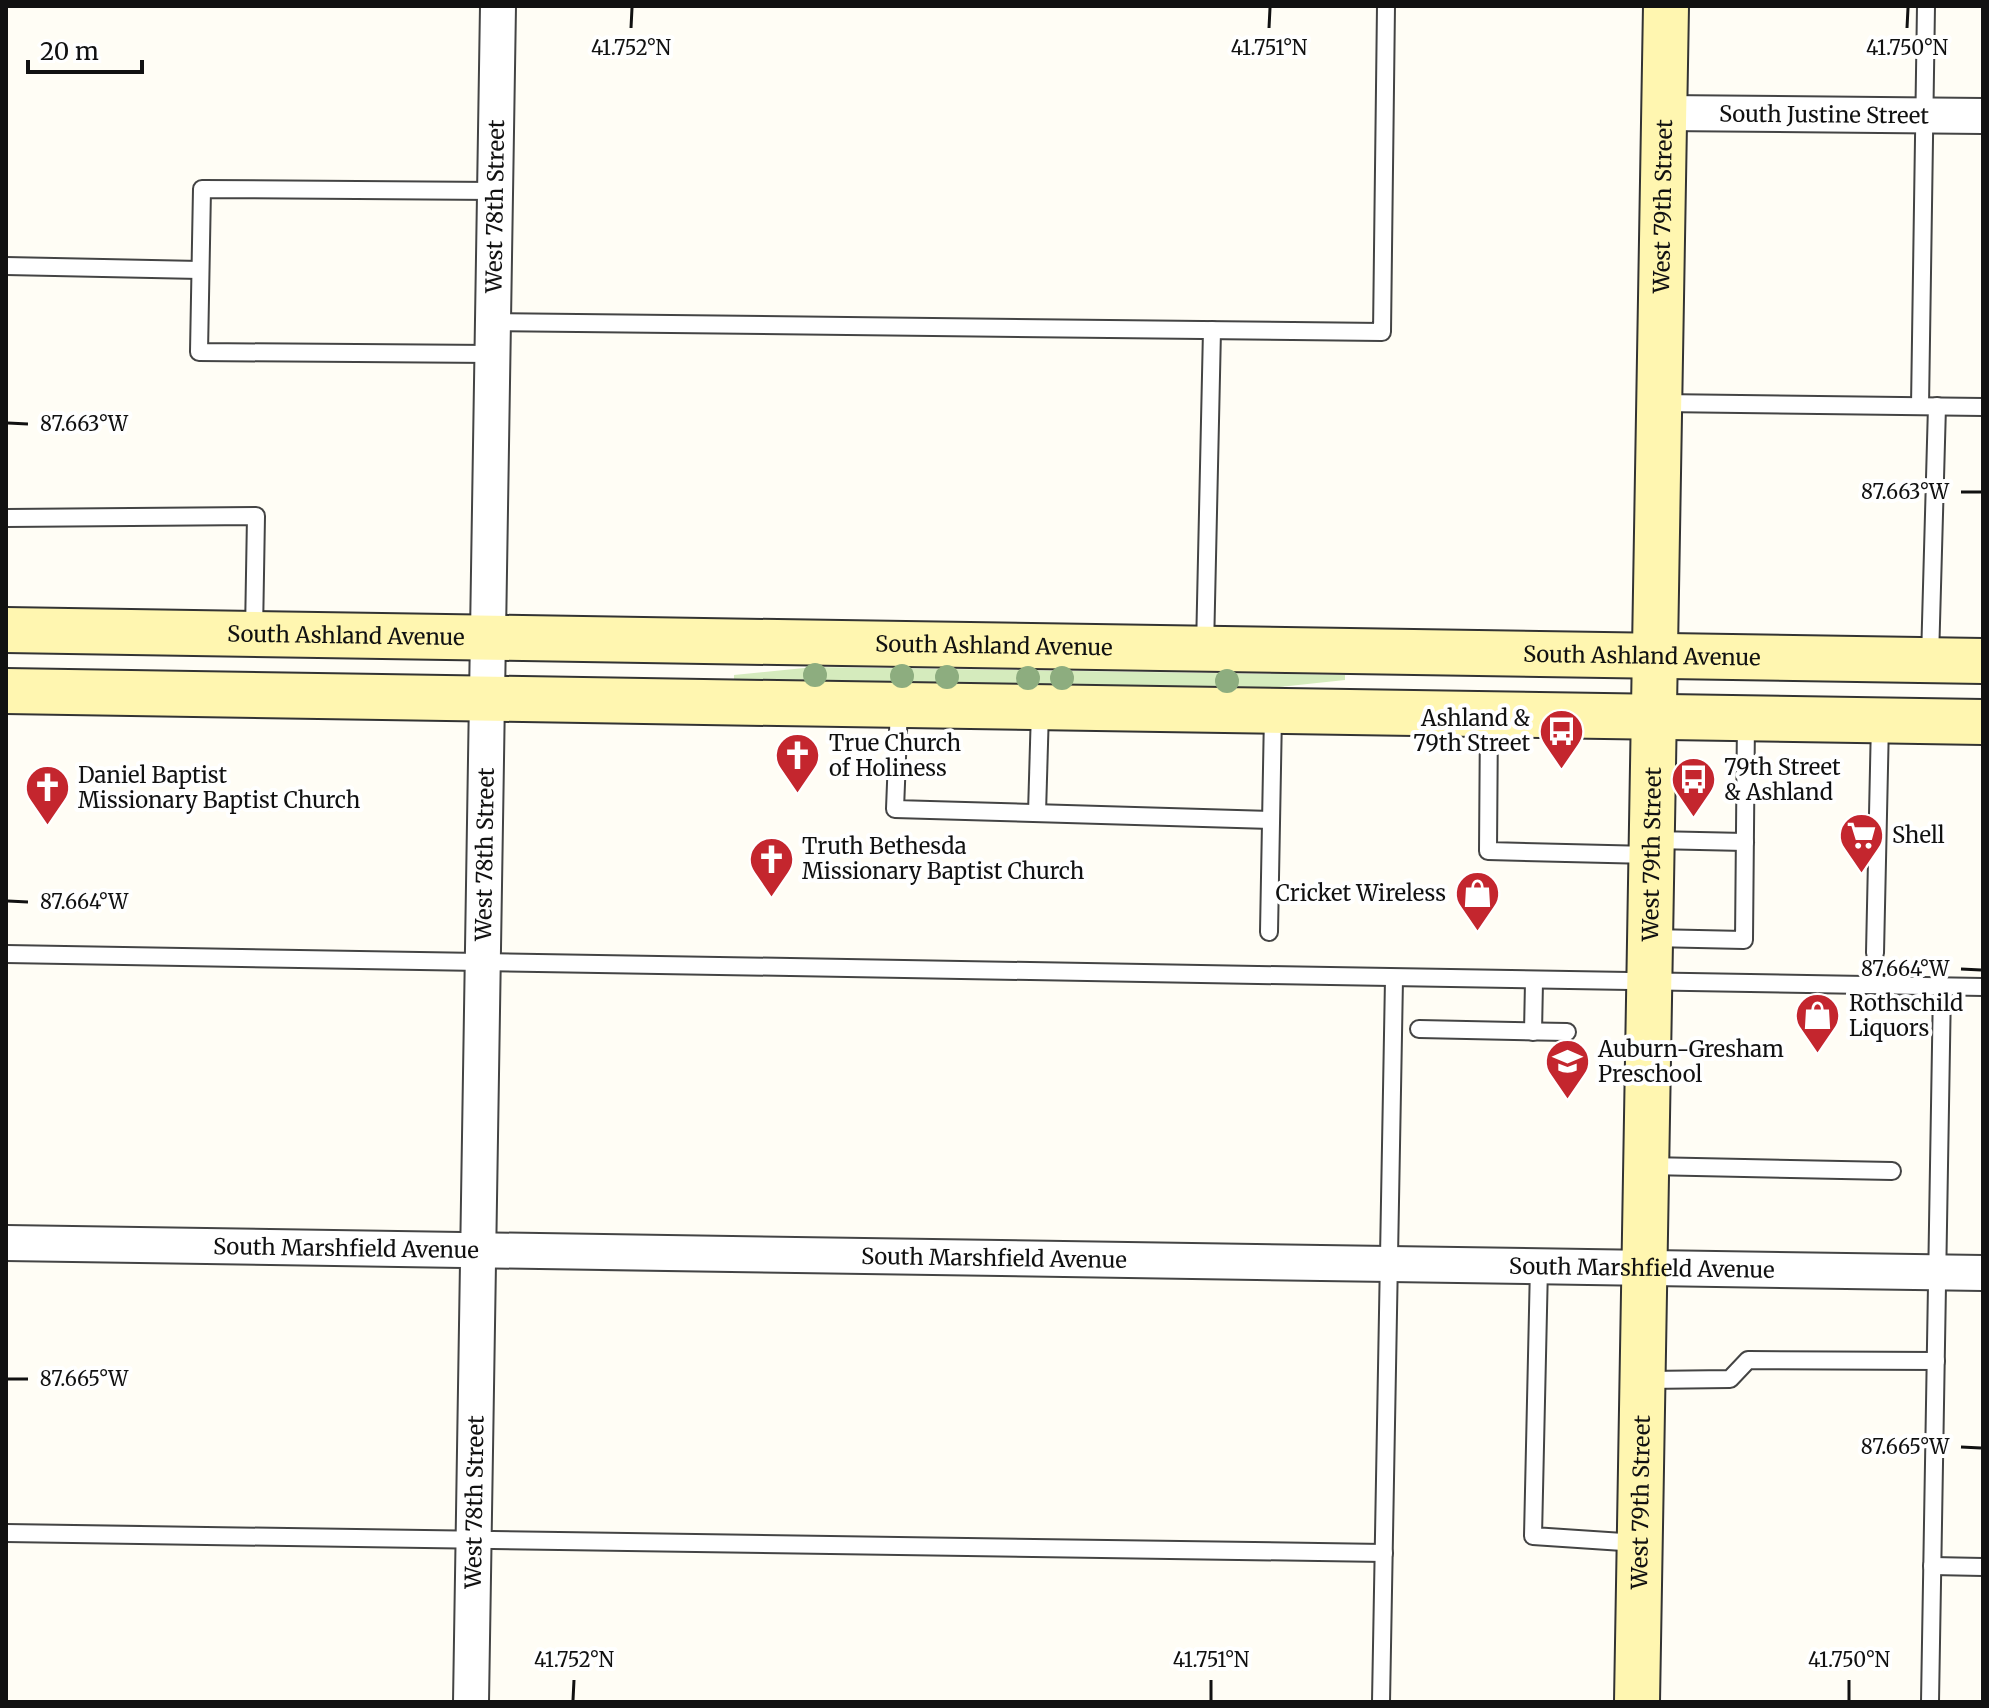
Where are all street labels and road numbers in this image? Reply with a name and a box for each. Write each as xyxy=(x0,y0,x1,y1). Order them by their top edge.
street label: South Justine Street xyxy=(1719,100,1930,129)
street label: West 78th Street xyxy=(479,119,510,294)
street label: West 79th Street xyxy=(1647,119,1678,294)
street label: South Ashland Avenue xyxy=(227,619,465,651)
street label: South Ashland Avenue xyxy=(875,630,1113,661)
street label: South Ashland Avenue xyxy=(1523,640,1761,672)
street label: West 79th Street xyxy=(1636,766,1667,942)
street label: West 78th Street xyxy=(469,767,500,942)
street label: South Marshfield Avenue xyxy=(213,1232,479,1264)
street label: South Marshfield Avenue xyxy=(861,1242,1127,1274)
street label: South Marshfield Avenue xyxy=(1509,1252,1775,1284)
street label: West 79th Street xyxy=(1625,1414,1656,1590)
street label: West 78th Street xyxy=(459,1415,490,1590)

